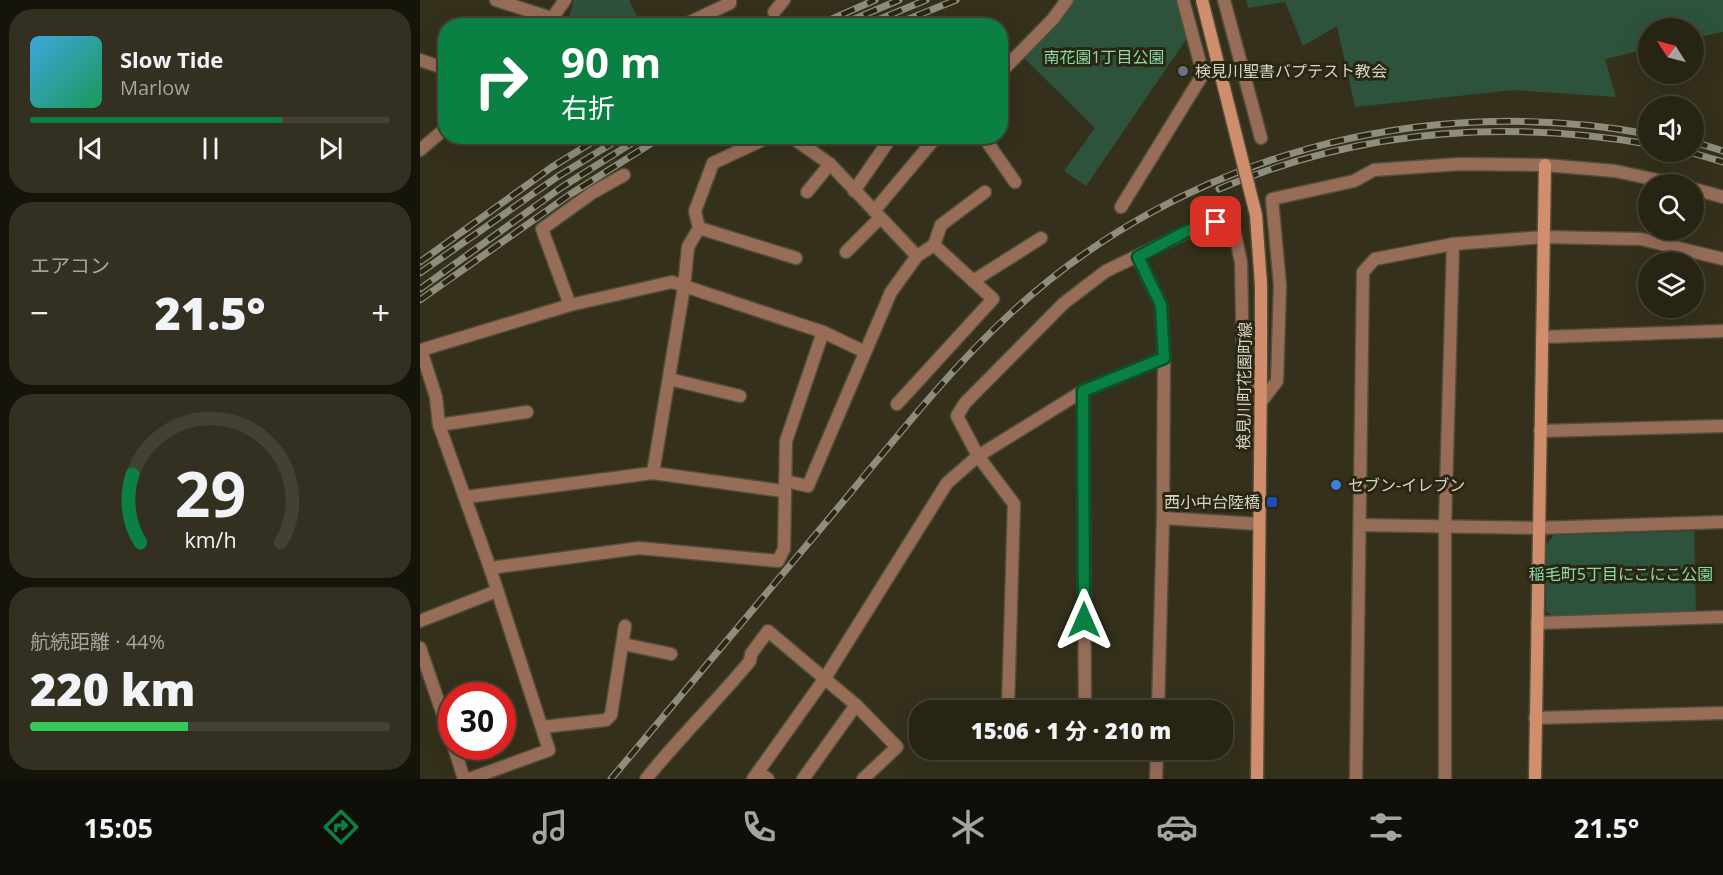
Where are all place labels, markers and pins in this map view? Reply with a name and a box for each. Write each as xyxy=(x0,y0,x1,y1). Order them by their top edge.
place label: 検見川聖書バプテスト教会 xyxy=(1195,60,1387,82)
marker: 検見川聖書バプテスト教会 xyxy=(1176,64,1190,78)
pin xyxy=(1190,196,1241,247)
place label: セブン-イレブン xyxy=(1348,474,1465,496)
marker: セブン-イレブン xyxy=(1329,478,1343,492)
place label: 西小中台陸橋 xyxy=(1164,491,1260,513)
marker: 西小中台陸橋 xyxy=(1265,495,1279,509)

